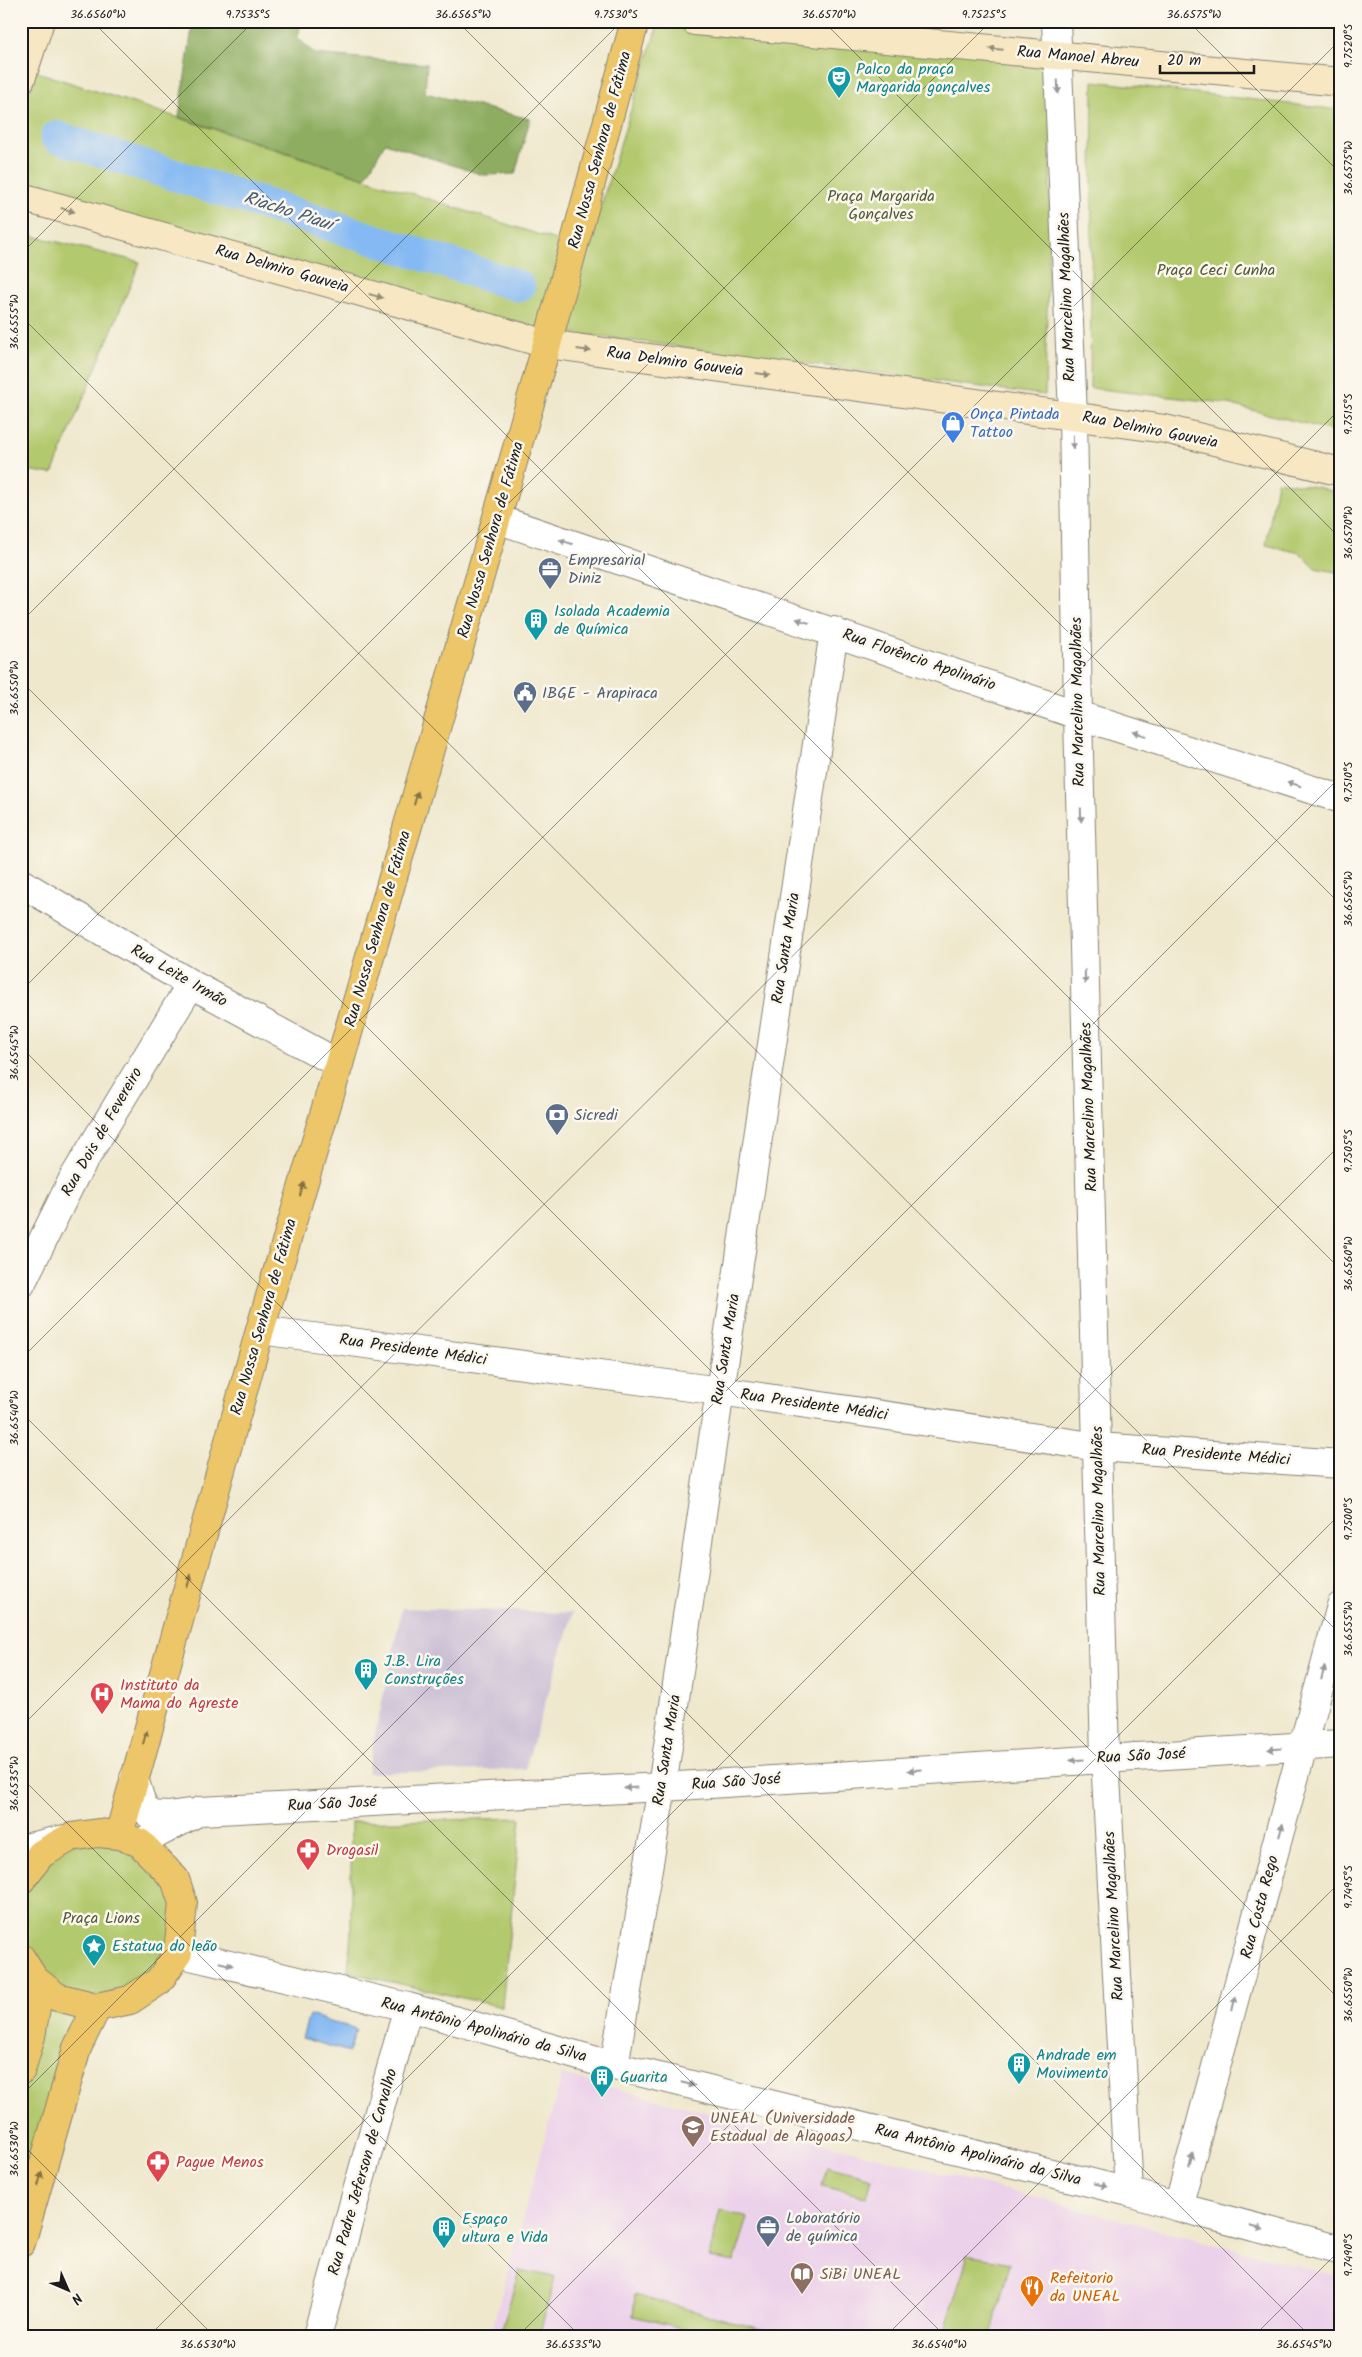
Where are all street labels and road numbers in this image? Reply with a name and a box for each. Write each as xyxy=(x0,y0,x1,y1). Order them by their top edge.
street label: Rua Manoel Abreu xyxy=(1016,39,1141,75)
street label: Rua Nossa Senhora de Fátima xyxy=(562,48,638,252)
street label: Rua Marcelino Magalhães xyxy=(1052,211,1082,382)
street label: Rua Delmiro Gouveia xyxy=(212,238,352,300)
street label: Rua Delmiro Gouveia xyxy=(605,340,745,384)
street label: Rua Delmiro Gouveia xyxy=(1080,405,1220,455)
street label: Rua Nossa Senhora de Fátima xyxy=(451,439,531,641)
street label: Rua Marcelino Magalhães xyxy=(1064,617,1092,787)
street label: Rua Florêncio Apolinário xyxy=(839,622,999,698)
street label: Rua Nossa Senhora de Fátima xyxy=(338,828,418,1030)
street label: Rua Santa Maria xyxy=(765,891,807,1005)
street label: Rua Leite Irmão xyxy=(126,938,232,1014)
street label: Rua Marcelino Magalhães xyxy=(1074,1021,1104,1192)
street label: Rua Dois de Fevereiro xyxy=(55,1063,149,1201)
street label: Rua Nossa Senhora de Fátima xyxy=(224,1216,304,1418)
street label: Rua Santa Maria xyxy=(705,1292,747,1406)
street label: Rua Presidente Médici xyxy=(338,1327,490,1373)
street label: Rua Presidente Médici xyxy=(739,1382,891,1428)
street label: Rua Marcelino Magalhães xyxy=(1085,1426,1113,1596)
street label: Rua Presidente Médici xyxy=(1141,1437,1292,1473)
street label: Rua Santa Maria xyxy=(646,1693,688,1807)
street label: Rua São José xyxy=(1096,1741,1187,1771)
street label: Rua São José xyxy=(691,1766,782,1798)
street label: Rua São José xyxy=(287,1789,378,1819)
street label: Rua Marcelino Magalhães xyxy=(1097,1830,1131,2001)
street label: Rua Costa Rego xyxy=(1234,1853,1286,1961)
street label: Rua Antônio Apolinário da Silva xyxy=(378,1990,590,2070)
street label: Rua Padre Jeferson de Carvalho xyxy=(321,2066,405,2278)
street label: Rua Antônio Apolinário da Silva xyxy=(872,2117,1084,2193)

